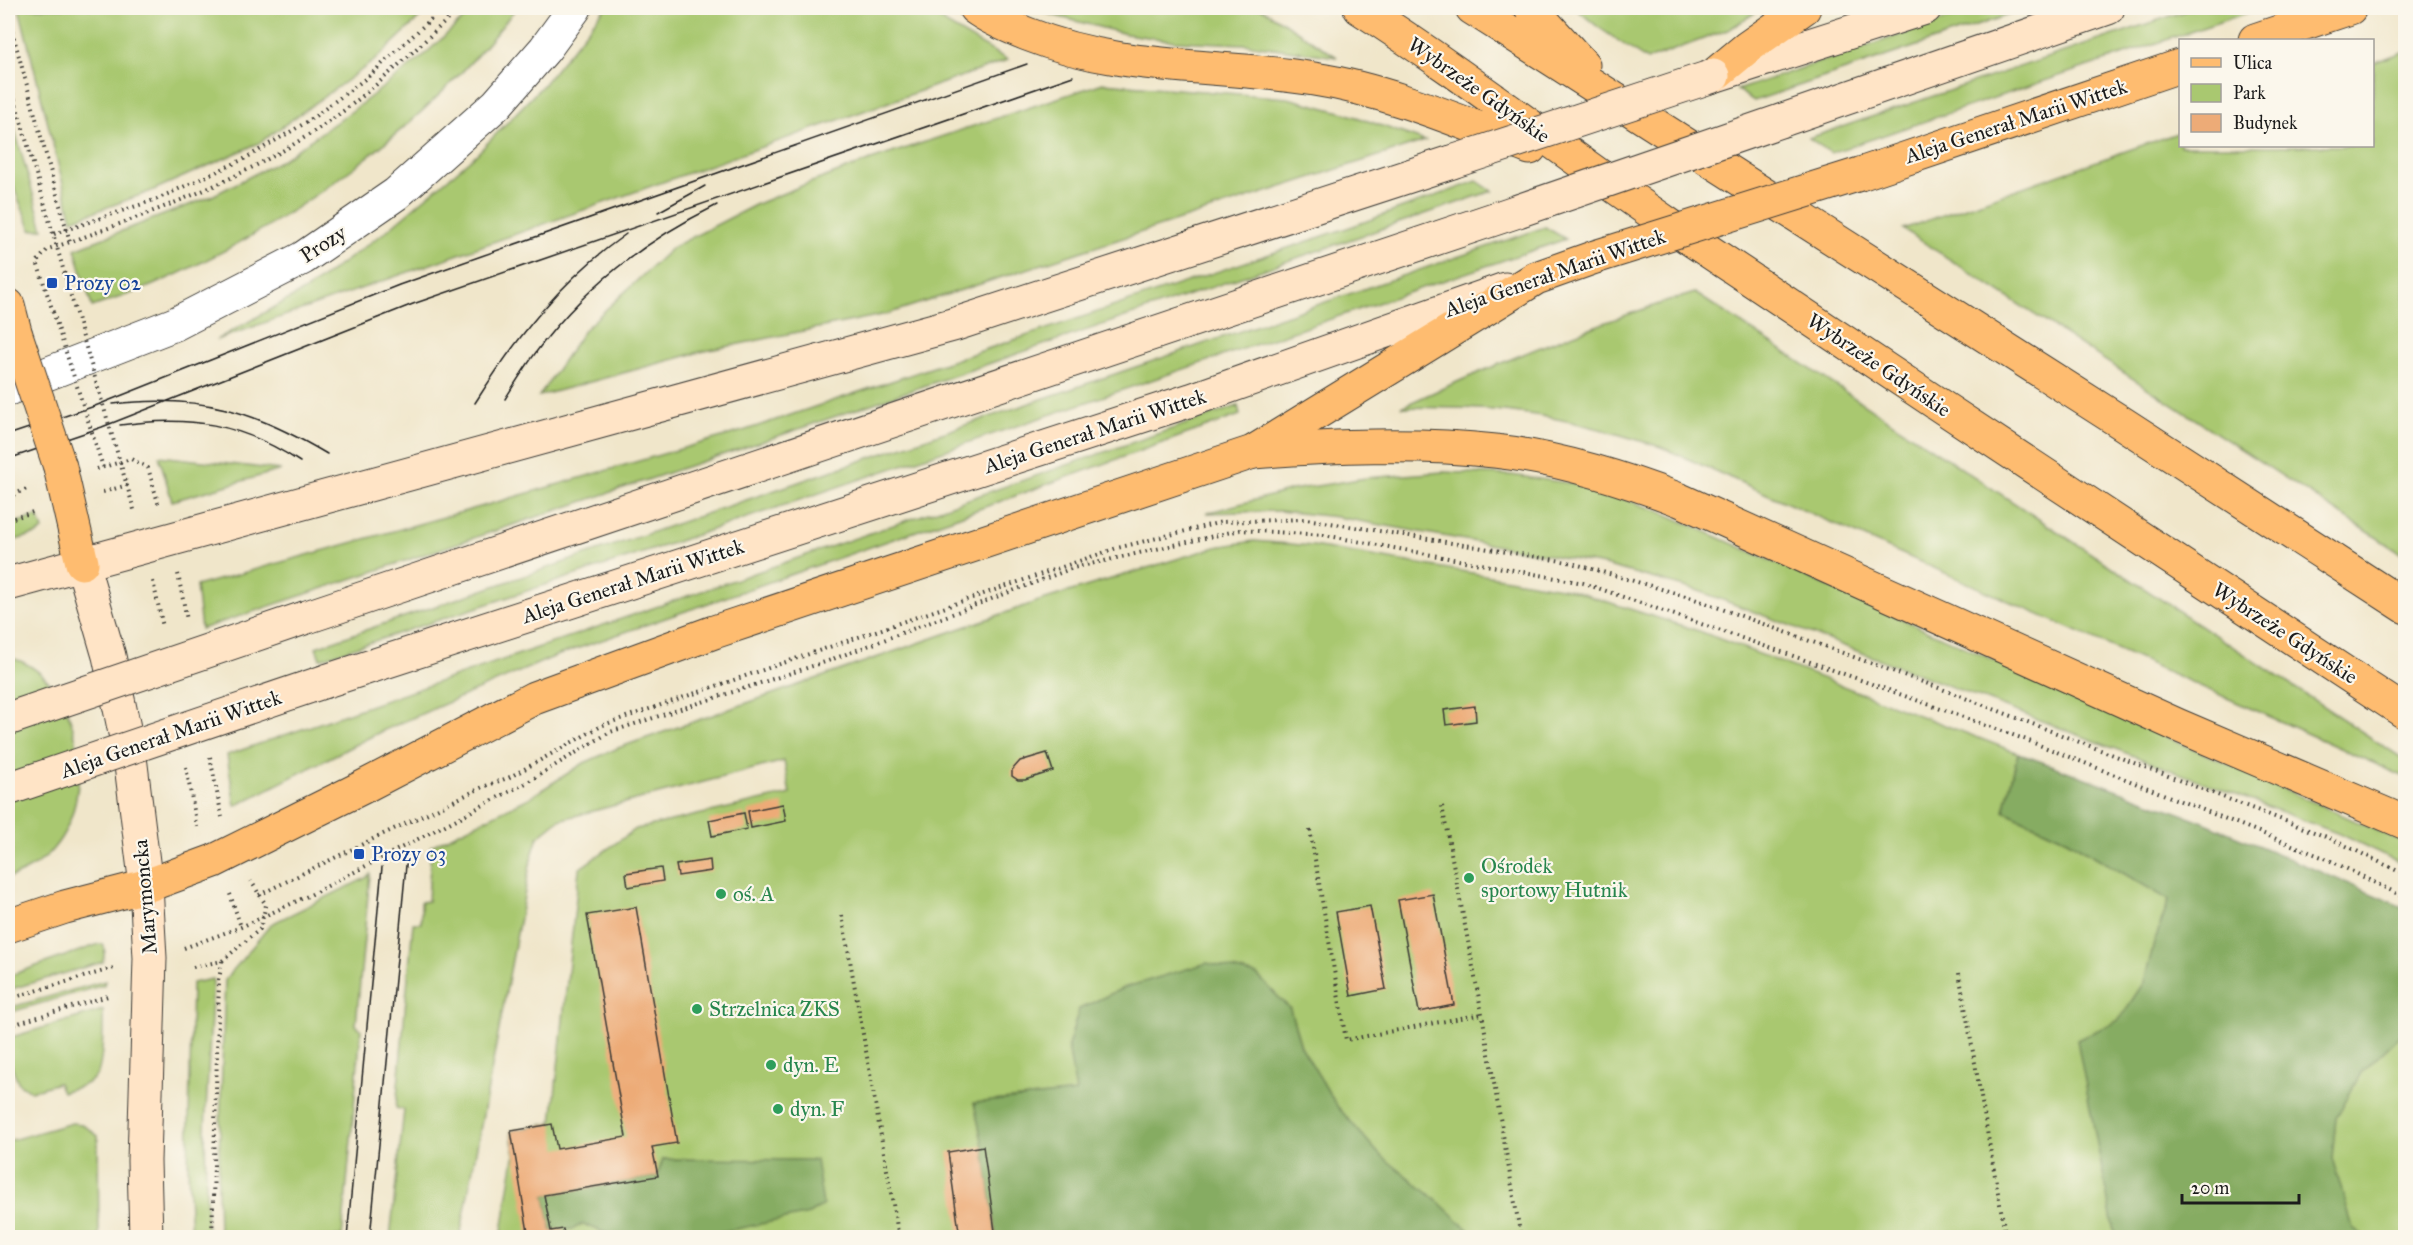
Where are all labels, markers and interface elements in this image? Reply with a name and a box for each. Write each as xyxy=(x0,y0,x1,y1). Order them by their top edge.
street label: Wybrzeże Gdyńskie xyxy=(1403,31,1555,149)
legend xyxy=(2179,39,2374,147)
text: Ulica xyxy=(2233,52,2273,74)
street label: Aleja Generał Marii Wittek xyxy=(1901,73,2130,169)
text: Park xyxy=(2233,82,2266,104)
text: Budynek xyxy=(2233,112,2298,134)
street label: Prozy xyxy=(295,219,352,268)
street label: Aleja Generał Marii Wittek xyxy=(1440,223,1669,323)
place label: Prozy 02 xyxy=(64,270,142,296)
marker: Prozy 02 xyxy=(45,276,59,290)
street label: Wybrzeże Gdyńskie xyxy=(1802,307,1956,423)
street label: Aleja Generał Marii Wittek xyxy=(980,383,1209,479)
street label: Aleja Generał Marii Wittek xyxy=(518,533,747,629)
street label: Wybrzeże Gdyńskie xyxy=(2208,576,2363,690)
street label: Aleja Generał Marii Wittek xyxy=(56,684,285,784)
street label: Marymoncka xyxy=(127,838,163,956)
place label: Prozy 03 xyxy=(371,841,446,867)
marker: Prozy 03 xyxy=(352,847,366,861)
place label: Ośrodek sportowy Hutnik xyxy=(1481,853,1628,903)
marker: Ośrodek sportowy Hutnik xyxy=(1462,871,1476,885)
place label: oś. A xyxy=(733,881,774,907)
marker: oś. A xyxy=(714,887,728,901)
place label: Strzelnica ZKS xyxy=(709,996,840,1022)
marker: Strzelnica ZKS xyxy=(690,1002,704,1016)
place label: dyn. E xyxy=(783,1052,839,1078)
marker: dyn. E xyxy=(764,1058,778,1072)
place label: dyn. F xyxy=(790,1096,844,1122)
marker: dyn. F xyxy=(771,1102,785,1116)
scale bar xyxy=(2182,1167,2299,1205)
text: 20 m xyxy=(2191,1177,2229,1199)

